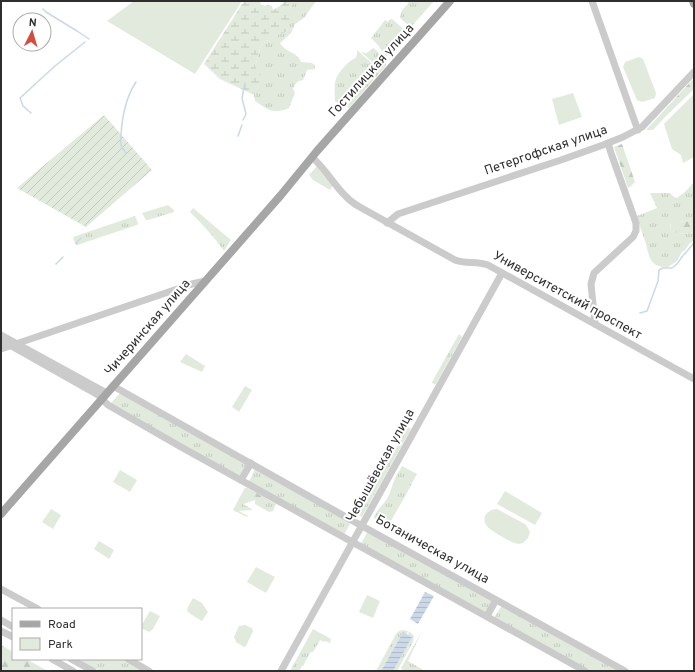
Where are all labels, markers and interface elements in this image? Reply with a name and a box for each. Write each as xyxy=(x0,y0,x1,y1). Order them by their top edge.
north arrow xyxy=(12,12,52,52)
text: N xyxy=(28,16,37,30)
street label: Гостилицкая улица xyxy=(326,21,418,121)
street label: Петергофская улица xyxy=(482,122,610,180)
street label: Университетский проспект xyxy=(490,248,644,344)
street label: Чичеринская улица xyxy=(102,276,194,380)
street label: Чебышёвская улица xyxy=(343,407,419,525)
street label: Ботаническая улица xyxy=(372,512,492,588)
legend xyxy=(12,608,142,660)
text: Road xyxy=(48,617,76,633)
text: Park xyxy=(48,637,73,653)

